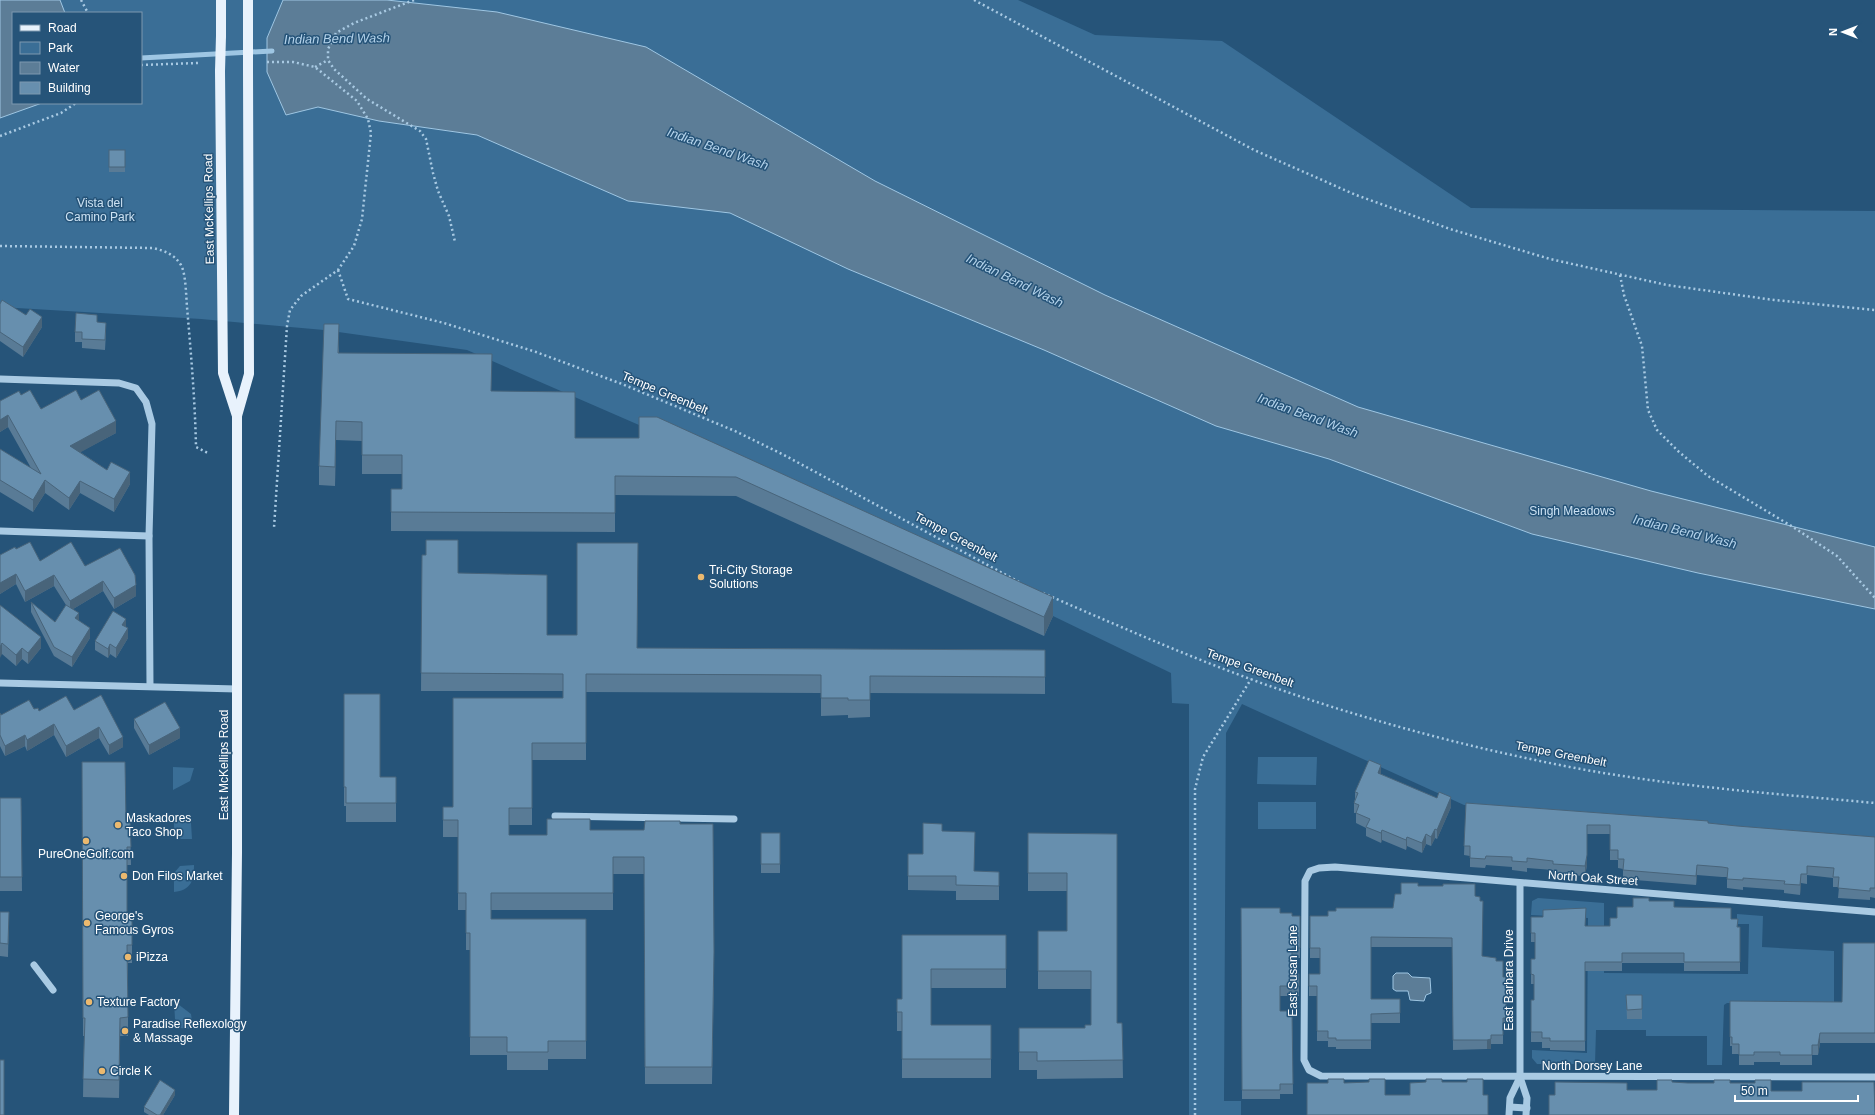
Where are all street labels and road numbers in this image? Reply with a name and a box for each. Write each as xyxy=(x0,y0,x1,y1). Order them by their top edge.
street label: East McKellips Road xyxy=(201,154,217,264)
street label: Tempe Greenbelt xyxy=(620,369,711,418)
street label: Tempe Greenbelt xyxy=(912,509,1001,565)
street label: Tempe Greenbelt xyxy=(1204,646,1296,691)
street label: East McKellips Road xyxy=(217,710,231,820)
street label: Tempe Greenbelt xyxy=(1514,738,1608,770)
street label: North Oak Street xyxy=(1548,868,1639,888)
street label: East Susan Lane xyxy=(1286,925,1300,1017)
street label: East Barbara Drive xyxy=(1502,929,1516,1031)
street label: North Dorsey Lane xyxy=(1542,1059,1643,1073)

